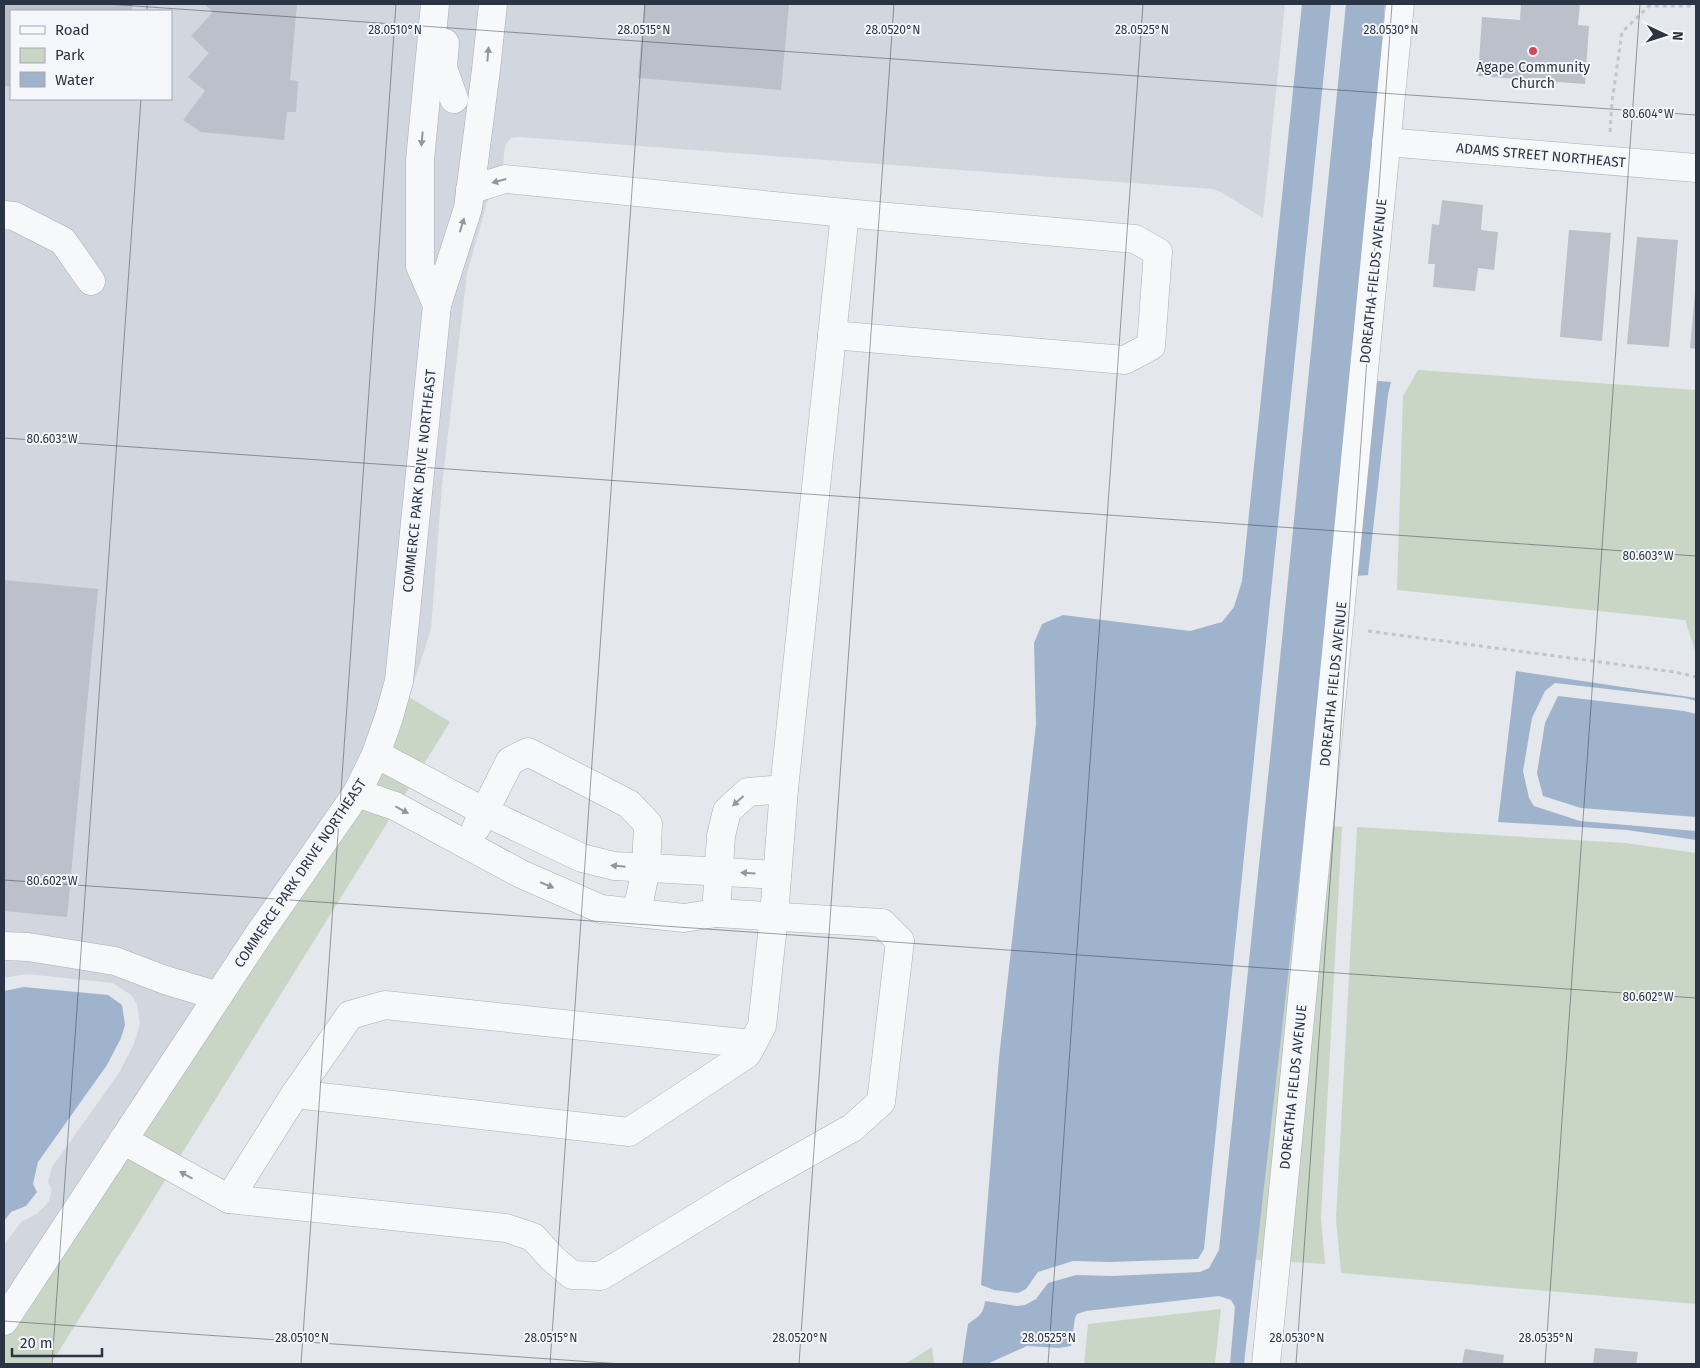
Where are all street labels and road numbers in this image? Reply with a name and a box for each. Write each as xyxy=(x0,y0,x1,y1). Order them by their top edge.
street label: ADAMS STREET NORTHEAST xyxy=(1455,140,1627,171)
street label: DOREATHA FIELDS AVENUE xyxy=(1356,198,1391,364)
street label: COMMERCE PARK DRIVE NORTHEAST xyxy=(399,368,440,594)
street label: DOREATHA FIELDS AVENUE xyxy=(1316,601,1351,767)
street label: COMMERCE PARK DRIVE NORTHEAST xyxy=(231,775,371,971)
street label: DOREATHA FIELDS AVENUE xyxy=(1276,1004,1311,1170)

